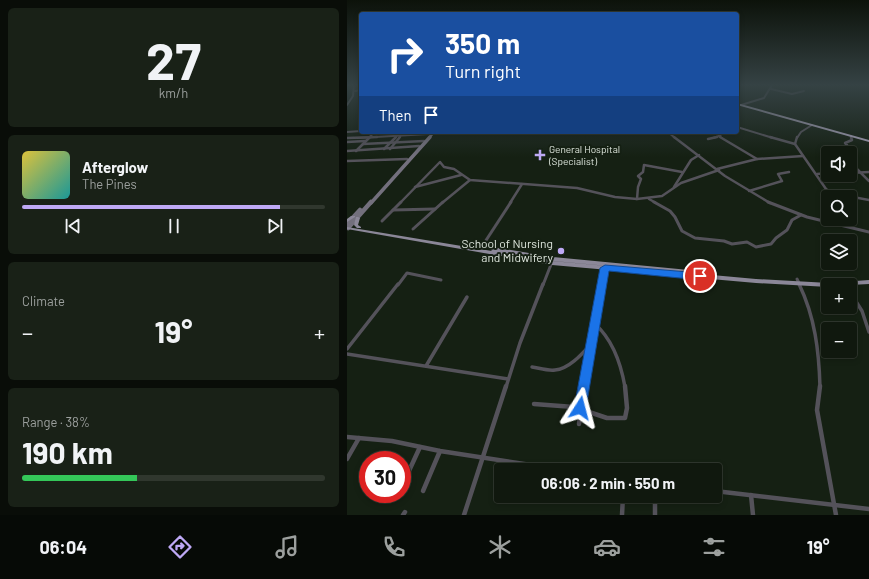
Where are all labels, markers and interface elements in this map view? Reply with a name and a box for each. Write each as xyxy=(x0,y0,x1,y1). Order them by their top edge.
text: 350 m xyxy=(445,26,520,60)
text: 27 xyxy=(146,28,201,90)
icon: right xyxy=(379,28,431,80)
text: Turn right xyxy=(445,60,521,82)
text: km/h xyxy=(159,85,188,101)
icon: arrive xyxy=(420,104,442,126)
text: Then xyxy=(379,106,412,124)
place label: General Hospital (Specialist) xyxy=(548,143,620,167)
map controls xyxy=(821,146,857,358)
button: sound xyxy=(821,146,857,182)
marker: General Hospital (Specialist) xyxy=(534,149,546,161)
text: Afterglow xyxy=(82,158,148,176)
text: The Pines xyxy=(82,176,137,192)
button: search xyxy=(821,190,857,226)
icon: previous xyxy=(62,215,84,237)
icon: pause xyxy=(163,215,185,237)
icon: next xyxy=(264,215,286,237)
button: layers xyxy=(821,234,857,270)
place label: School of Nursing and Midwifery xyxy=(461,236,553,264)
marker: School of Nursing and Midwifery xyxy=(556,246,566,256)
pin xyxy=(683,259,717,293)
icon: arrive xyxy=(689,265,711,287)
button: + xyxy=(821,278,857,314)
text: Climate xyxy=(22,293,65,309)
text: 19° xyxy=(155,313,192,349)
text: − xyxy=(22,319,33,345)
text: + xyxy=(314,319,325,345)
button: − xyxy=(821,322,857,358)
position arrow xyxy=(559,387,601,429)
text: Range · 38% xyxy=(22,414,90,430)
text: 190 km xyxy=(22,434,113,470)
speed limit sign: 30 xyxy=(359,451,411,503)
text: 06:06 · 2 min · 550 m xyxy=(541,474,675,492)
icon: directions xyxy=(166,533,194,561)
icon: music xyxy=(273,533,301,561)
icon: phone xyxy=(380,533,408,561)
icon: climate xyxy=(486,533,514,561)
icon: car xyxy=(593,533,621,561)
icon: filters xyxy=(700,533,728,561)
text: 06:04 xyxy=(39,536,87,558)
text: 19° xyxy=(807,536,830,558)

